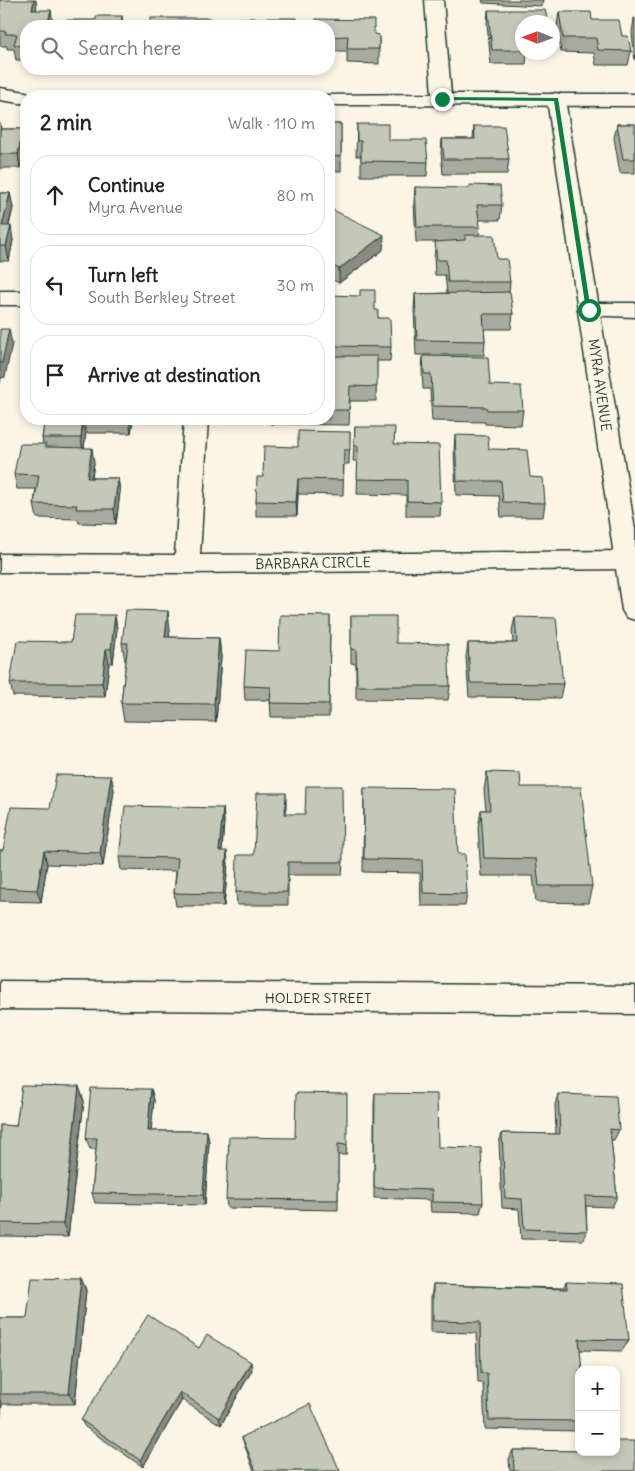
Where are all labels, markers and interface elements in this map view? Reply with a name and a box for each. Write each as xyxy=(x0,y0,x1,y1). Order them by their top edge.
north arrow xyxy=(515,15,560,60)
search box xyxy=(20,20,335,75)
icon: search xyxy=(38,34,66,62)
text: Search here xyxy=(78,36,181,60)
route end xyxy=(431,88,454,111)
text: 2 min xyxy=(40,109,92,136)
text: Walk · 110 m xyxy=(228,113,315,133)
text: Continue xyxy=(88,173,165,197)
icon: ahead xyxy=(41,181,69,209)
text: 80 m xyxy=(276,185,314,205)
text: Myra Avenue xyxy=(88,197,183,217)
text: Turn left xyxy=(88,263,158,287)
icon: left xyxy=(41,271,69,299)
text: 30 m xyxy=(277,275,314,295)
text: South Berkley Street xyxy=(88,287,235,307)
route start xyxy=(578,299,601,322)
street label: MYRA AVENUE xyxy=(585,338,615,432)
icon: arrive xyxy=(41,361,69,389)
text: Arrive at destination xyxy=(88,363,261,387)
street label: BARBARA CIRCLE xyxy=(255,553,371,573)
street label: HOLDER STREET xyxy=(265,989,371,1007)
map controls xyxy=(575,1366,620,1456)
button: + xyxy=(575,1366,620,1411)
button: − xyxy=(575,1411,620,1456)

